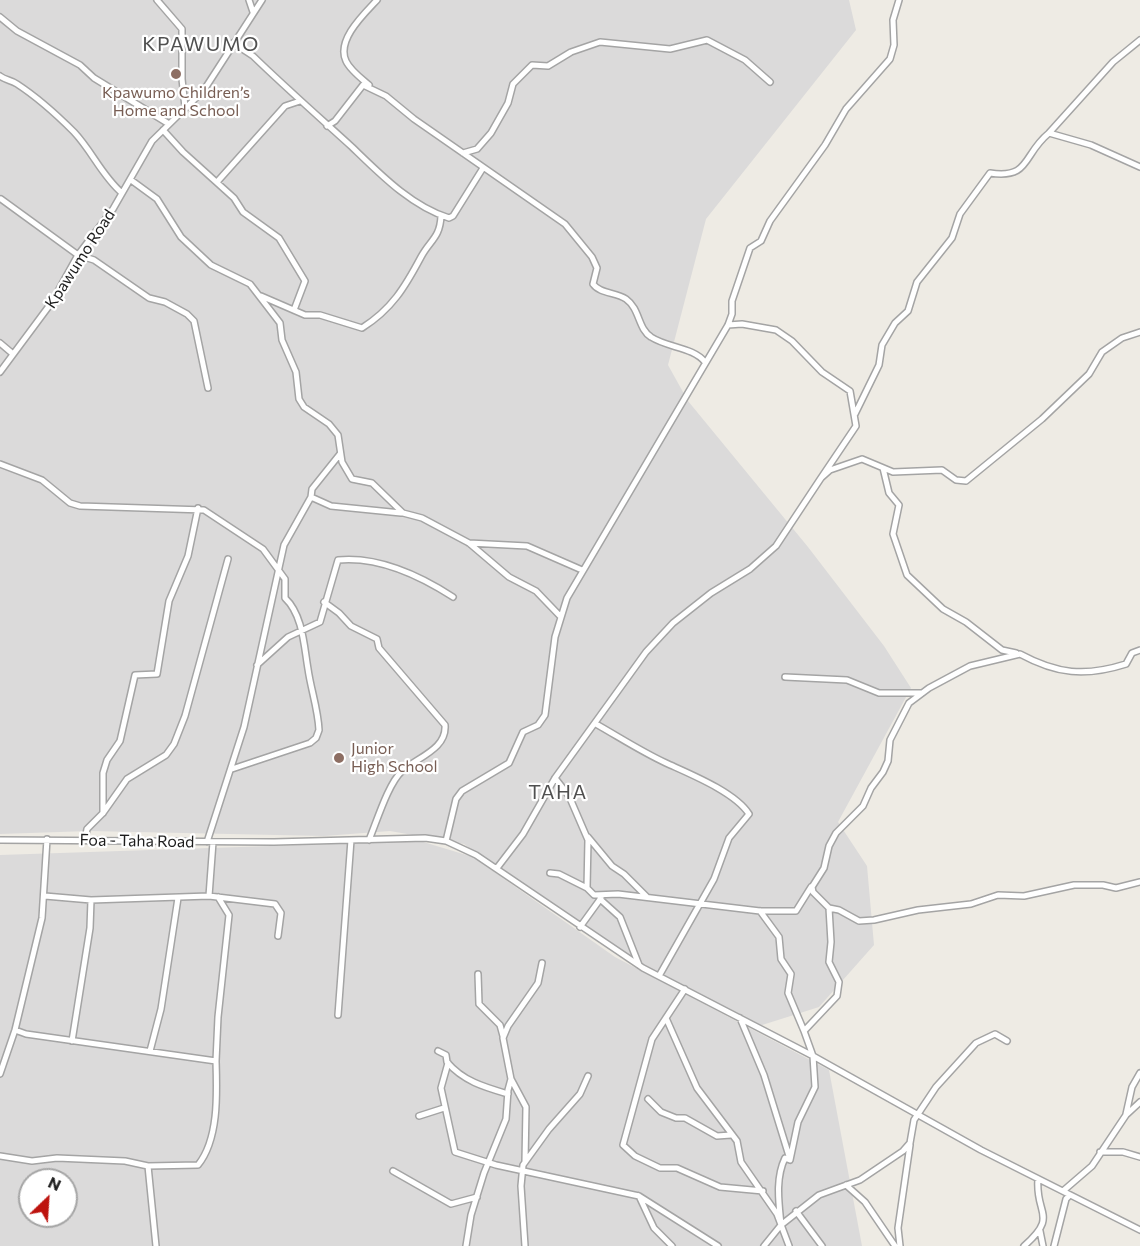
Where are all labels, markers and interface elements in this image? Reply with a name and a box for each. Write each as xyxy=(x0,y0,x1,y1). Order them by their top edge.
district label: KPAWUMO xyxy=(142,32,260,56)
marker: Kpawumo Children’s Home and School xyxy=(169,67,183,81)
place label: Kpawumo Children’s Home and School xyxy=(102,83,250,121)
street label: Kpawumo Road xyxy=(41,206,119,312)
place label: Junior High School xyxy=(351,739,438,777)
marker: Junior High School xyxy=(332,751,346,765)
district label: TAHA xyxy=(528,780,588,804)
street label: Foa - Taha Road xyxy=(79,830,195,852)
north arrow xyxy=(18,1168,78,1228)
text: N xyxy=(46,1172,64,1194)

